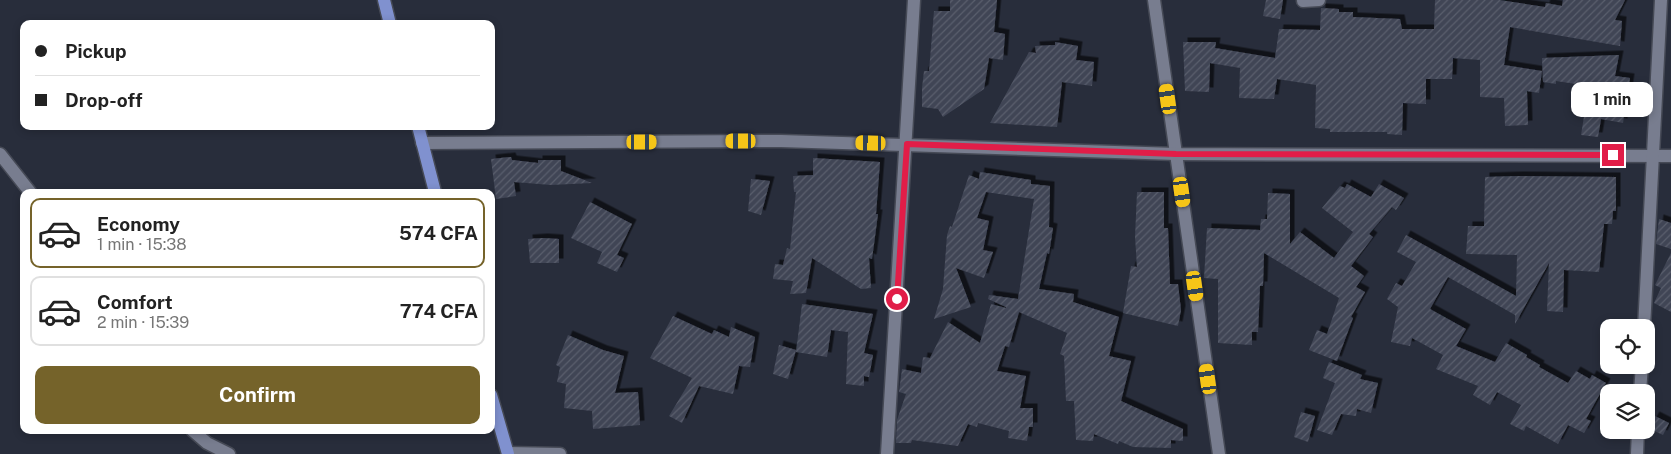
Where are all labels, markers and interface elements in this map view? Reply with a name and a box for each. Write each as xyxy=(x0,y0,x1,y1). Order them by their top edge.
text: Pickup xyxy=(65,40,127,62)
callout: 1 min xyxy=(1572,82,1654,118)
car xyxy=(1158,83,1177,115)
text: Drop-off xyxy=(65,89,142,111)
text: 1 min xyxy=(1593,90,1631,109)
car xyxy=(726,134,756,149)
car xyxy=(627,135,657,150)
car xyxy=(855,135,886,151)
route end xyxy=(1602,144,1624,166)
car xyxy=(1172,176,1191,208)
icon: car xyxy=(37,211,82,256)
text: Economy xyxy=(97,213,180,235)
text: 574 CFA xyxy=(399,222,478,244)
text: 1 min · 15:38 xyxy=(97,235,187,254)
car xyxy=(1185,270,1204,302)
route start xyxy=(886,288,908,310)
icon: car xyxy=(37,289,82,334)
text: Comfort xyxy=(97,291,173,313)
text: 774 CFA xyxy=(400,300,478,322)
text: 2 min · 15:39 xyxy=(97,313,189,332)
map controls xyxy=(1600,319,1655,439)
button: locate xyxy=(1600,319,1655,374)
car xyxy=(1198,363,1217,395)
button: Confirm xyxy=(35,366,480,424)
button: layers xyxy=(1600,384,1655,439)

